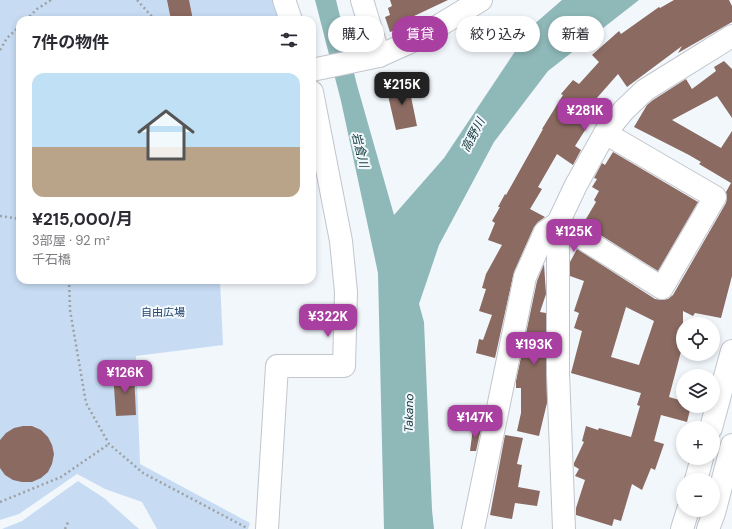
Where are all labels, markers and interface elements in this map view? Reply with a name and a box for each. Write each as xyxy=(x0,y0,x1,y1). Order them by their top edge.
chip: 購入 xyxy=(328,16,384,52)
chip: 賃貸 xyxy=(392,16,448,52)
chip: 絞り込み xyxy=(456,16,540,52)
chip: 新着 xyxy=(548,16,604,52)
icon: filters xyxy=(278,29,300,51)
text: 7件の物件 xyxy=(32,31,109,53)
pin: ¥215K xyxy=(374,72,430,106)
text: ¥215K xyxy=(383,76,421,93)
pin: ¥281K xyxy=(557,98,613,132)
icon: home xyxy=(130,99,202,171)
text: ¥281K xyxy=(566,102,604,119)
water label: 高野川 xyxy=(457,114,489,155)
water label: 岩倉川 xyxy=(348,131,373,171)
text: ¥215,000/月 xyxy=(32,208,133,230)
pin: ¥125K xyxy=(546,219,602,253)
text: ¥125K xyxy=(555,223,593,240)
text: 3部屋 · 92 m² xyxy=(32,232,110,249)
text: 千石橋 xyxy=(32,251,71,268)
pin: ¥322K xyxy=(300,304,356,338)
park label: 自由広場 xyxy=(141,305,185,319)
text: ¥322K xyxy=(308,308,348,325)
map controls xyxy=(676,317,720,517)
button: locate xyxy=(676,317,720,361)
pin: ¥193K xyxy=(506,332,562,366)
text: ¥193K xyxy=(515,336,553,353)
pin: ¥126K xyxy=(97,360,153,394)
text: ¥126K xyxy=(106,364,144,381)
button: layers xyxy=(676,369,720,413)
water label: Takano xyxy=(401,393,417,433)
pin: ¥147K xyxy=(447,405,503,439)
text: ¥147K xyxy=(456,409,494,426)
button: + xyxy=(676,421,720,465)
button: − xyxy=(676,473,720,517)

